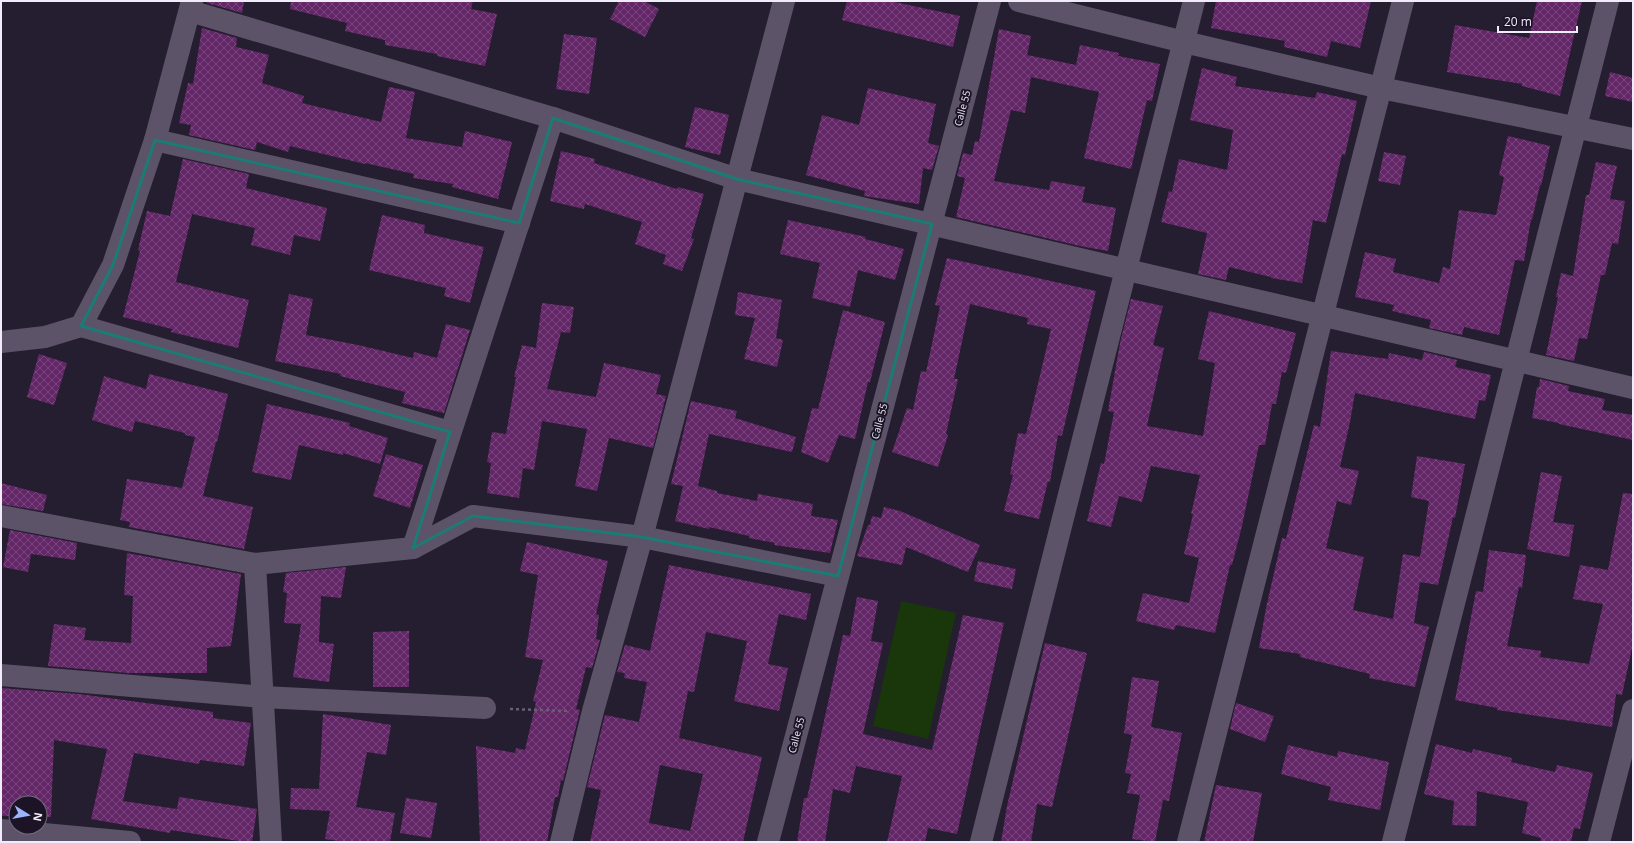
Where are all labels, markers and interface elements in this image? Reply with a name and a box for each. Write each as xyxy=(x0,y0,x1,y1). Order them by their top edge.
scale bar xyxy=(1498,8,1577,34)
text: 20 m xyxy=(1504,13,1532,30)
street label: Calle 55 xyxy=(951,88,974,127)
street label: Calle 55 xyxy=(868,401,891,440)
street label: Calle 55 xyxy=(785,715,808,754)
north arrow xyxy=(8,795,48,835)
text: N xyxy=(30,811,47,823)

